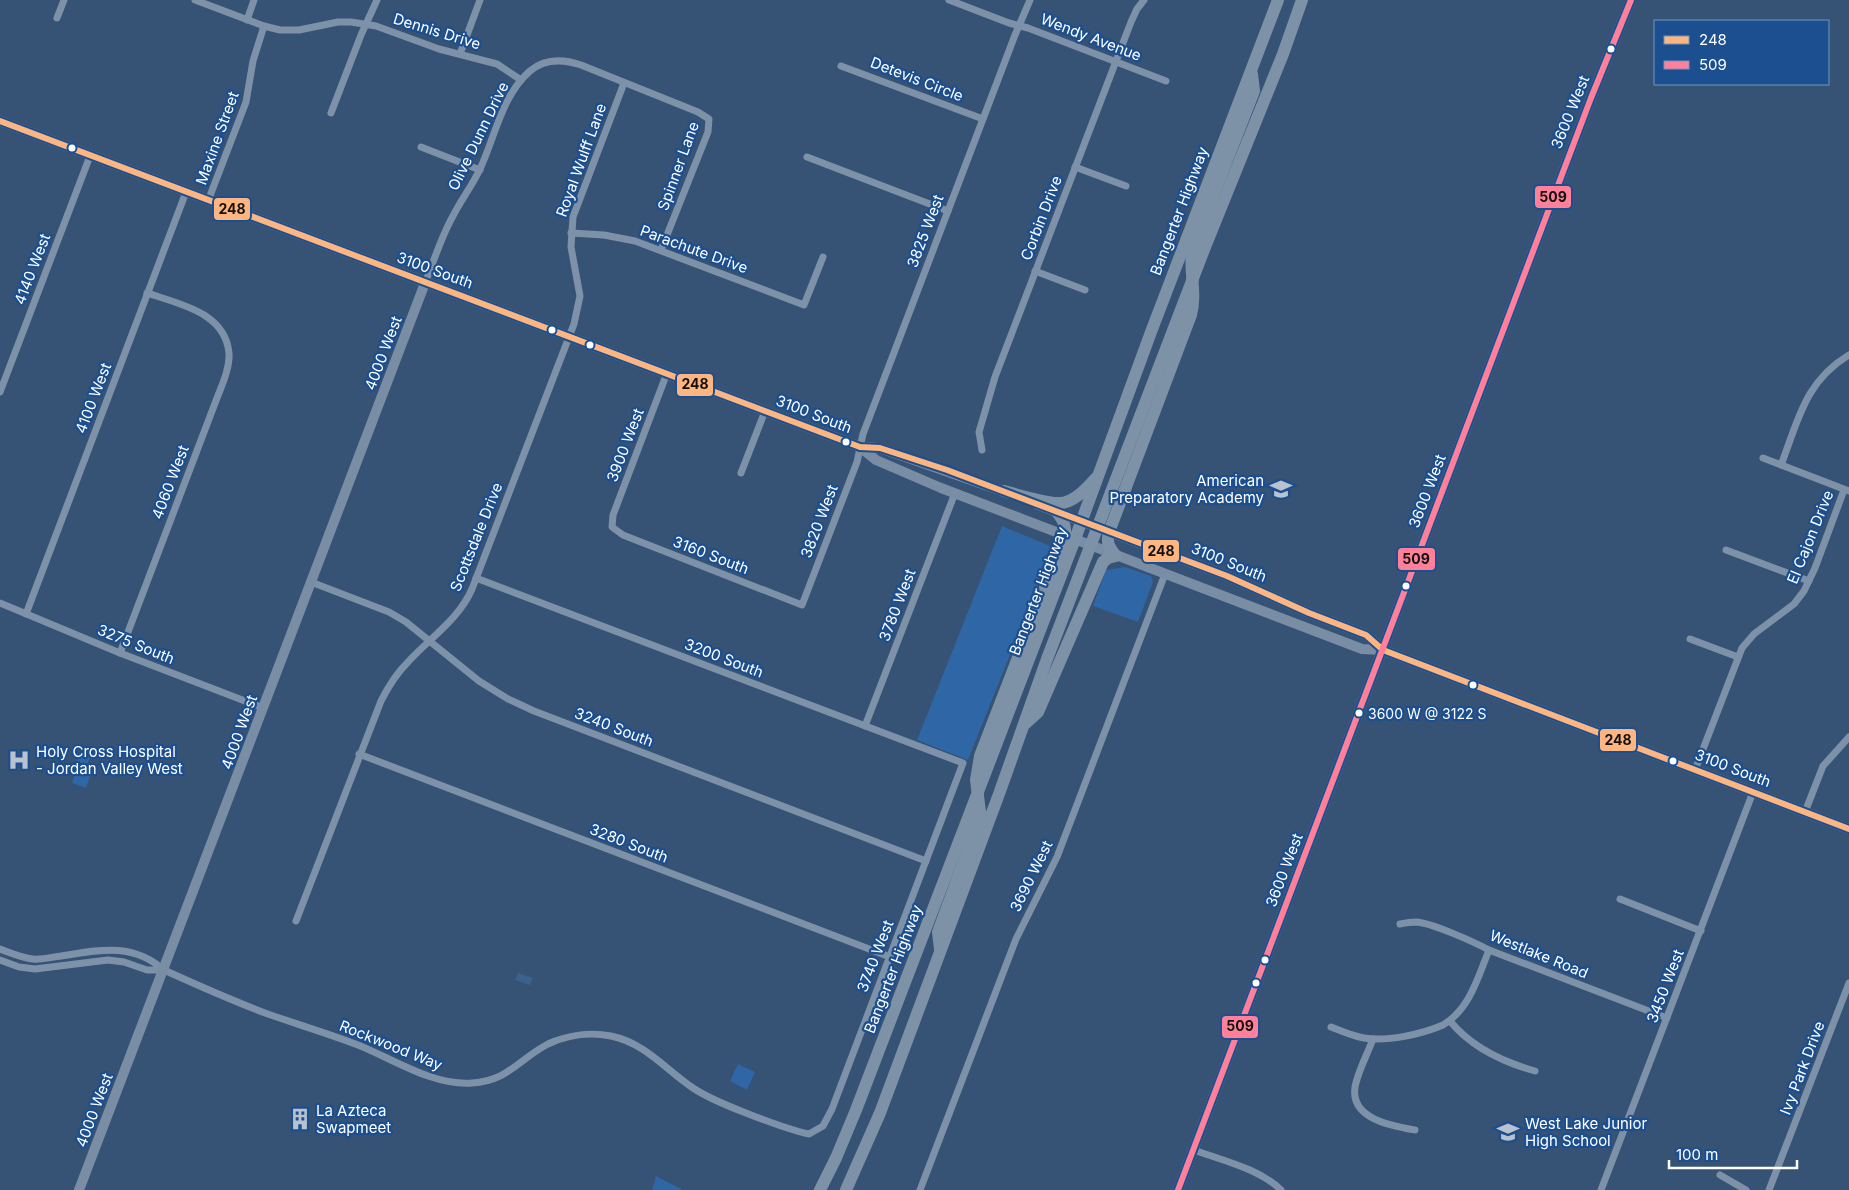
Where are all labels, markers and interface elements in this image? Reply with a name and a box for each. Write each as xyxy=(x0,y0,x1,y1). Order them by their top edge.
street label: Dennis Drive xyxy=(391,9,483,53)
street label: Wendy Avenue xyxy=(1038,9,1144,65)
legend xyxy=(1654,20,1829,85)
text: 248 xyxy=(1699,30,1727,49)
unlabelled marker xyxy=(1606,44,1616,54)
street label: Detevis Circle xyxy=(868,53,966,105)
text: 509 xyxy=(1699,55,1727,74)
street label: 3600 West xyxy=(1547,73,1593,151)
street label: Olive Dunn Drive xyxy=(443,78,513,194)
street label: Maxine Street xyxy=(191,89,243,187)
street label: Royal Wulff Lane xyxy=(552,101,610,219)
street label: Spinner Lane xyxy=(653,119,703,213)
unlabelled marker xyxy=(67,143,77,153)
street label: Bangerter Highway xyxy=(1146,144,1212,278)
street label: Corbin Drive xyxy=(1016,173,1066,263)
line badge: 509 xyxy=(1534,185,1572,209)
text: 509 xyxy=(1539,188,1567,205)
street label: 3825 West xyxy=(902,192,948,270)
line badge: 248 xyxy=(213,197,251,221)
text: 248 xyxy=(218,200,246,217)
street label: Parachute Drive xyxy=(638,221,750,277)
street label: 4140 West xyxy=(10,231,54,307)
street label: 3100 South xyxy=(394,247,476,293)
street label: 4000 West xyxy=(360,313,406,393)
unlabelled marker xyxy=(547,325,557,335)
unlabelled marker xyxy=(585,340,595,350)
street label: 4100 West xyxy=(71,360,115,436)
line badge: 248 xyxy=(676,373,714,397)
text: 248 xyxy=(681,375,709,392)
street label: 3100 South xyxy=(773,391,855,437)
street label: 3900 West xyxy=(602,405,648,484)
unlabelled marker xyxy=(841,437,851,447)
street label: 4060 West xyxy=(147,442,193,522)
street label: 3600 West xyxy=(1404,451,1450,530)
place label: American Preparatory Academy xyxy=(1109,471,1265,507)
school or university icon: American Preparatory Academy xyxy=(1268,476,1294,502)
street label: Scottsdale Drive xyxy=(445,480,507,594)
street label: 3820 West xyxy=(796,482,842,560)
street label: El Cajon Drive xyxy=(1783,487,1837,587)
street label: Bangerter Highway xyxy=(1005,524,1071,658)
street label: 3160 South xyxy=(670,532,752,578)
street label: 3100 South xyxy=(1188,538,1270,586)
line badge: 248 xyxy=(1142,539,1180,563)
text: 248 xyxy=(1147,542,1175,559)
line badge: 509 xyxy=(1397,547,1436,571)
text: 509 xyxy=(1402,550,1430,567)
street label: 3780 West xyxy=(874,566,920,644)
unlabelled marker xyxy=(1401,581,1411,591)
street label: 3275 South xyxy=(95,620,177,668)
street label: 3200 South xyxy=(682,634,766,682)
unlabelled marker xyxy=(1468,680,1478,690)
street label: 4000 West xyxy=(217,692,261,772)
street label: 3240 South xyxy=(572,703,656,751)
place label: 3600 W @ 3122 S xyxy=(1368,705,1486,722)
marker: 3600 W @ 3122 S xyxy=(1354,708,1364,718)
line badge: 248 xyxy=(1599,728,1637,752)
text: 248 xyxy=(1604,731,1632,748)
place label: Holy Cross Hospital - Jordan Valley West xyxy=(36,742,183,778)
street label: 3100 South xyxy=(1692,745,1774,791)
hospital icon: Holy Cross Hospital - Jordan Valley West xyxy=(6,747,32,773)
unlabelled marker xyxy=(1668,756,1678,766)
street label: 3280 South xyxy=(587,819,671,867)
street label: 3600 West xyxy=(1261,830,1307,909)
street label: 3690 West xyxy=(1006,837,1056,915)
street label: Bangerter Highway xyxy=(860,902,926,1036)
street label: 3740 West xyxy=(853,917,897,995)
street label: Westlake Road xyxy=(1487,926,1591,982)
street label: 3450 West xyxy=(1642,946,1688,1026)
unlabelled marker xyxy=(1260,955,1270,965)
unlabelled marker xyxy=(1251,978,1261,988)
line badge: 509 xyxy=(1221,1015,1259,1039)
street label: Rockwood Way xyxy=(337,1016,446,1074)
text: 509 xyxy=(1226,1017,1254,1034)
street label: Ivy Park Drive xyxy=(1775,1018,1829,1118)
street label: 4000 West xyxy=(71,1070,117,1150)
place label: La Azteca Swapmeet xyxy=(316,1101,391,1137)
building icon: La Azteca Swapmeet xyxy=(287,1106,313,1132)
place label: West Lake Junior High School xyxy=(1525,1114,1647,1150)
school or university icon: West Lake Junior High School xyxy=(1495,1119,1521,1145)
scale bar xyxy=(1669,1138,1796,1170)
text: 100 m xyxy=(1676,1145,1718,1164)

